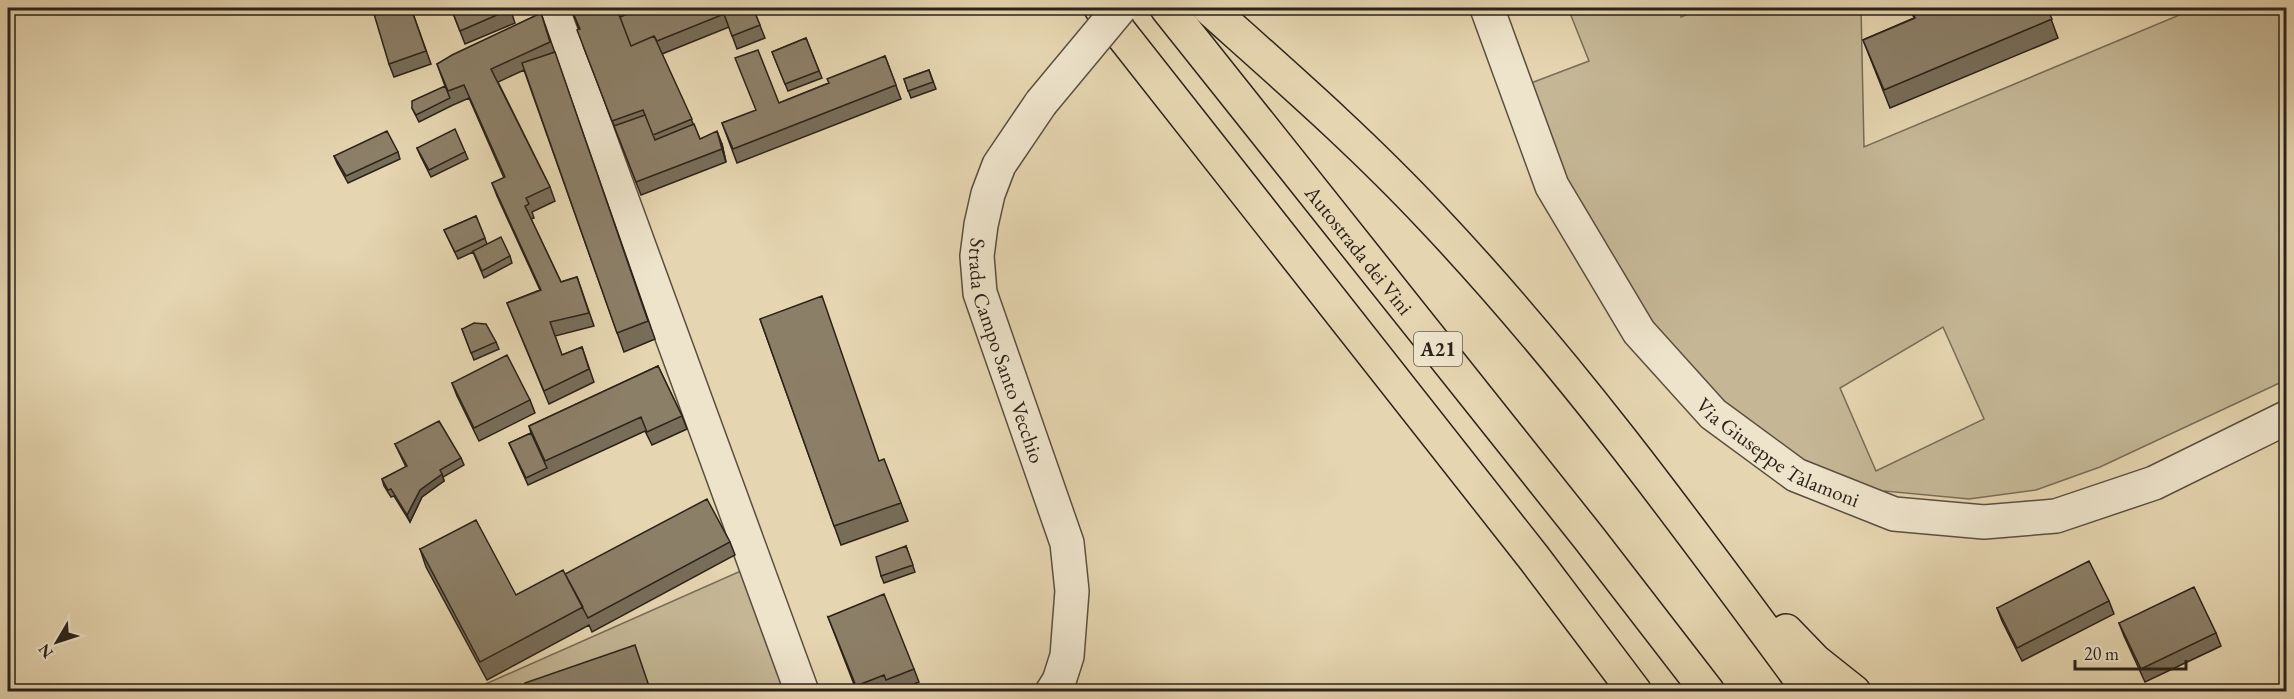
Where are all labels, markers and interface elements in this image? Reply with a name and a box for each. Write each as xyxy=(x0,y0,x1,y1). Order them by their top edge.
street label: Autostrada dei Vini xyxy=(1299,179,1419,320)
street label: Strada Campo Santo Vecchio xyxy=(963,237,1052,466)
road number: A21 xyxy=(1414,332,1462,366)
street label: Via Giuseppe Talamoni xyxy=(1691,391,1864,513)
north arrow xyxy=(27,612,87,672)
scale bar xyxy=(2075,633,2186,671)
text: N xyxy=(33,639,58,663)
text: 20 m xyxy=(2084,642,2119,665)

